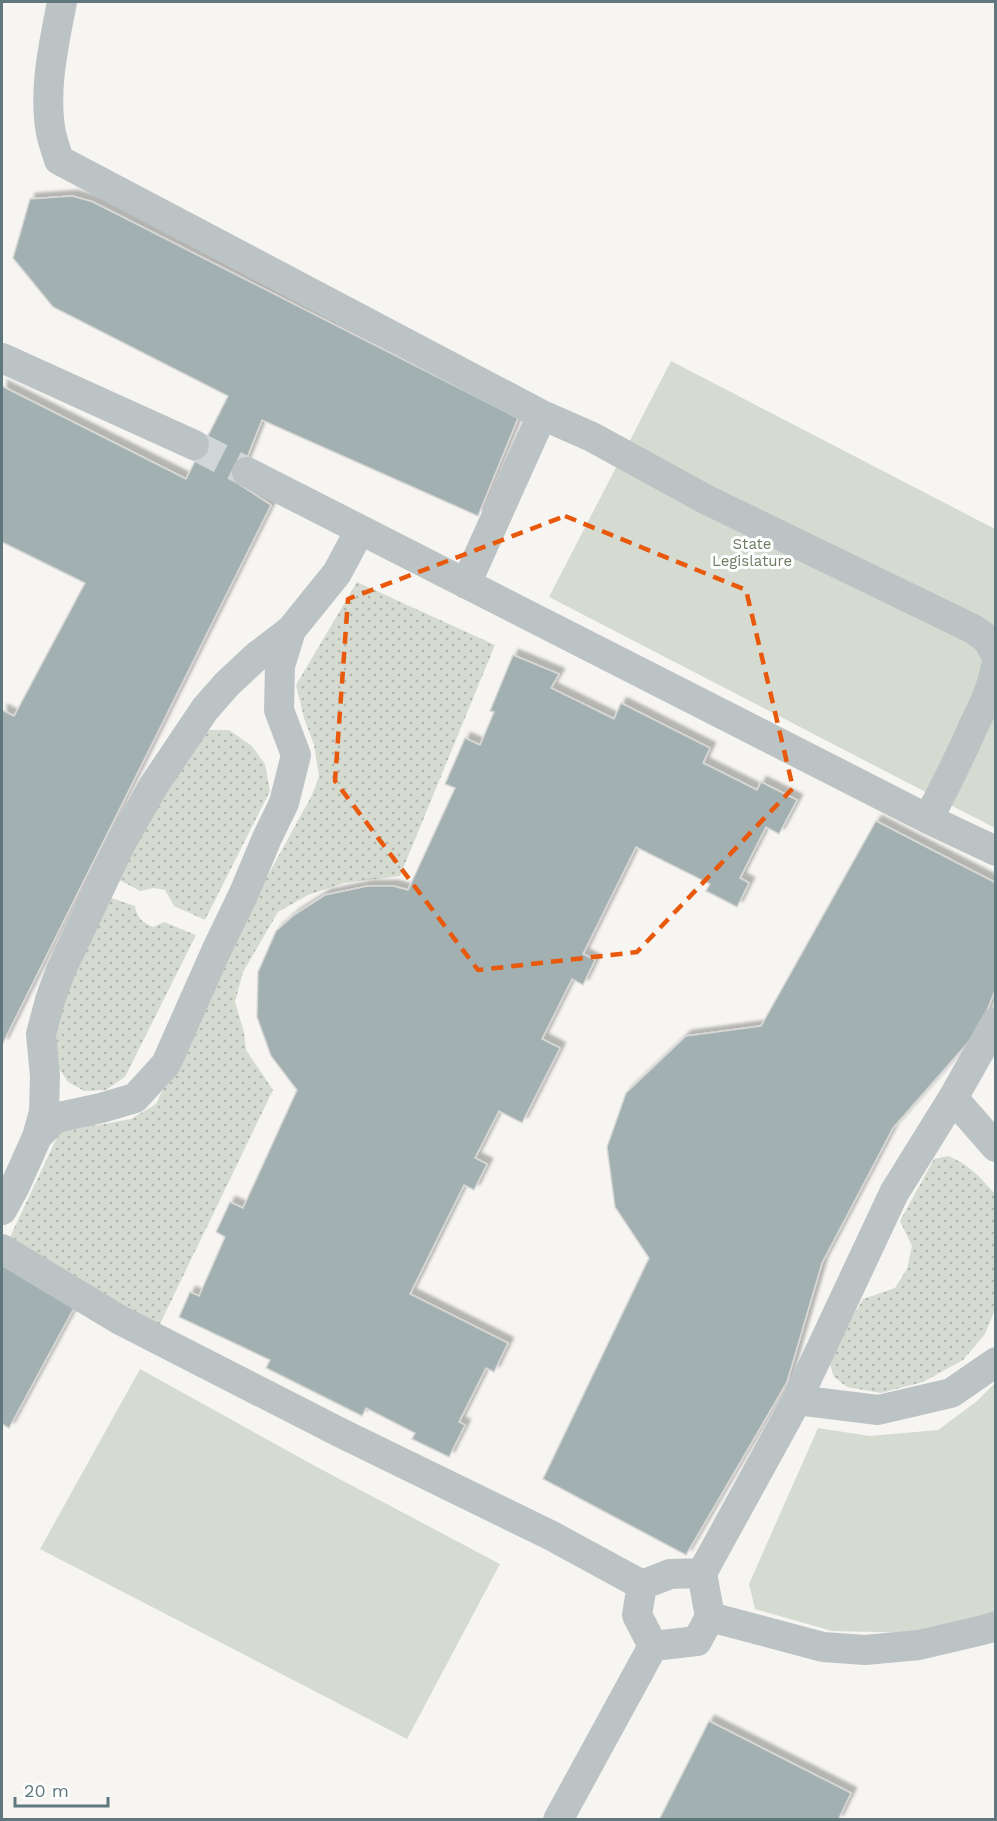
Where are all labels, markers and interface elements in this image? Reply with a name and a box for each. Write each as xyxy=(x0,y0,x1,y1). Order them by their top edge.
park label: State Legislature xyxy=(712,535,792,570)
scale bar xyxy=(15,1770,108,1808)
text: 20 m xyxy=(24,1780,69,1801)

